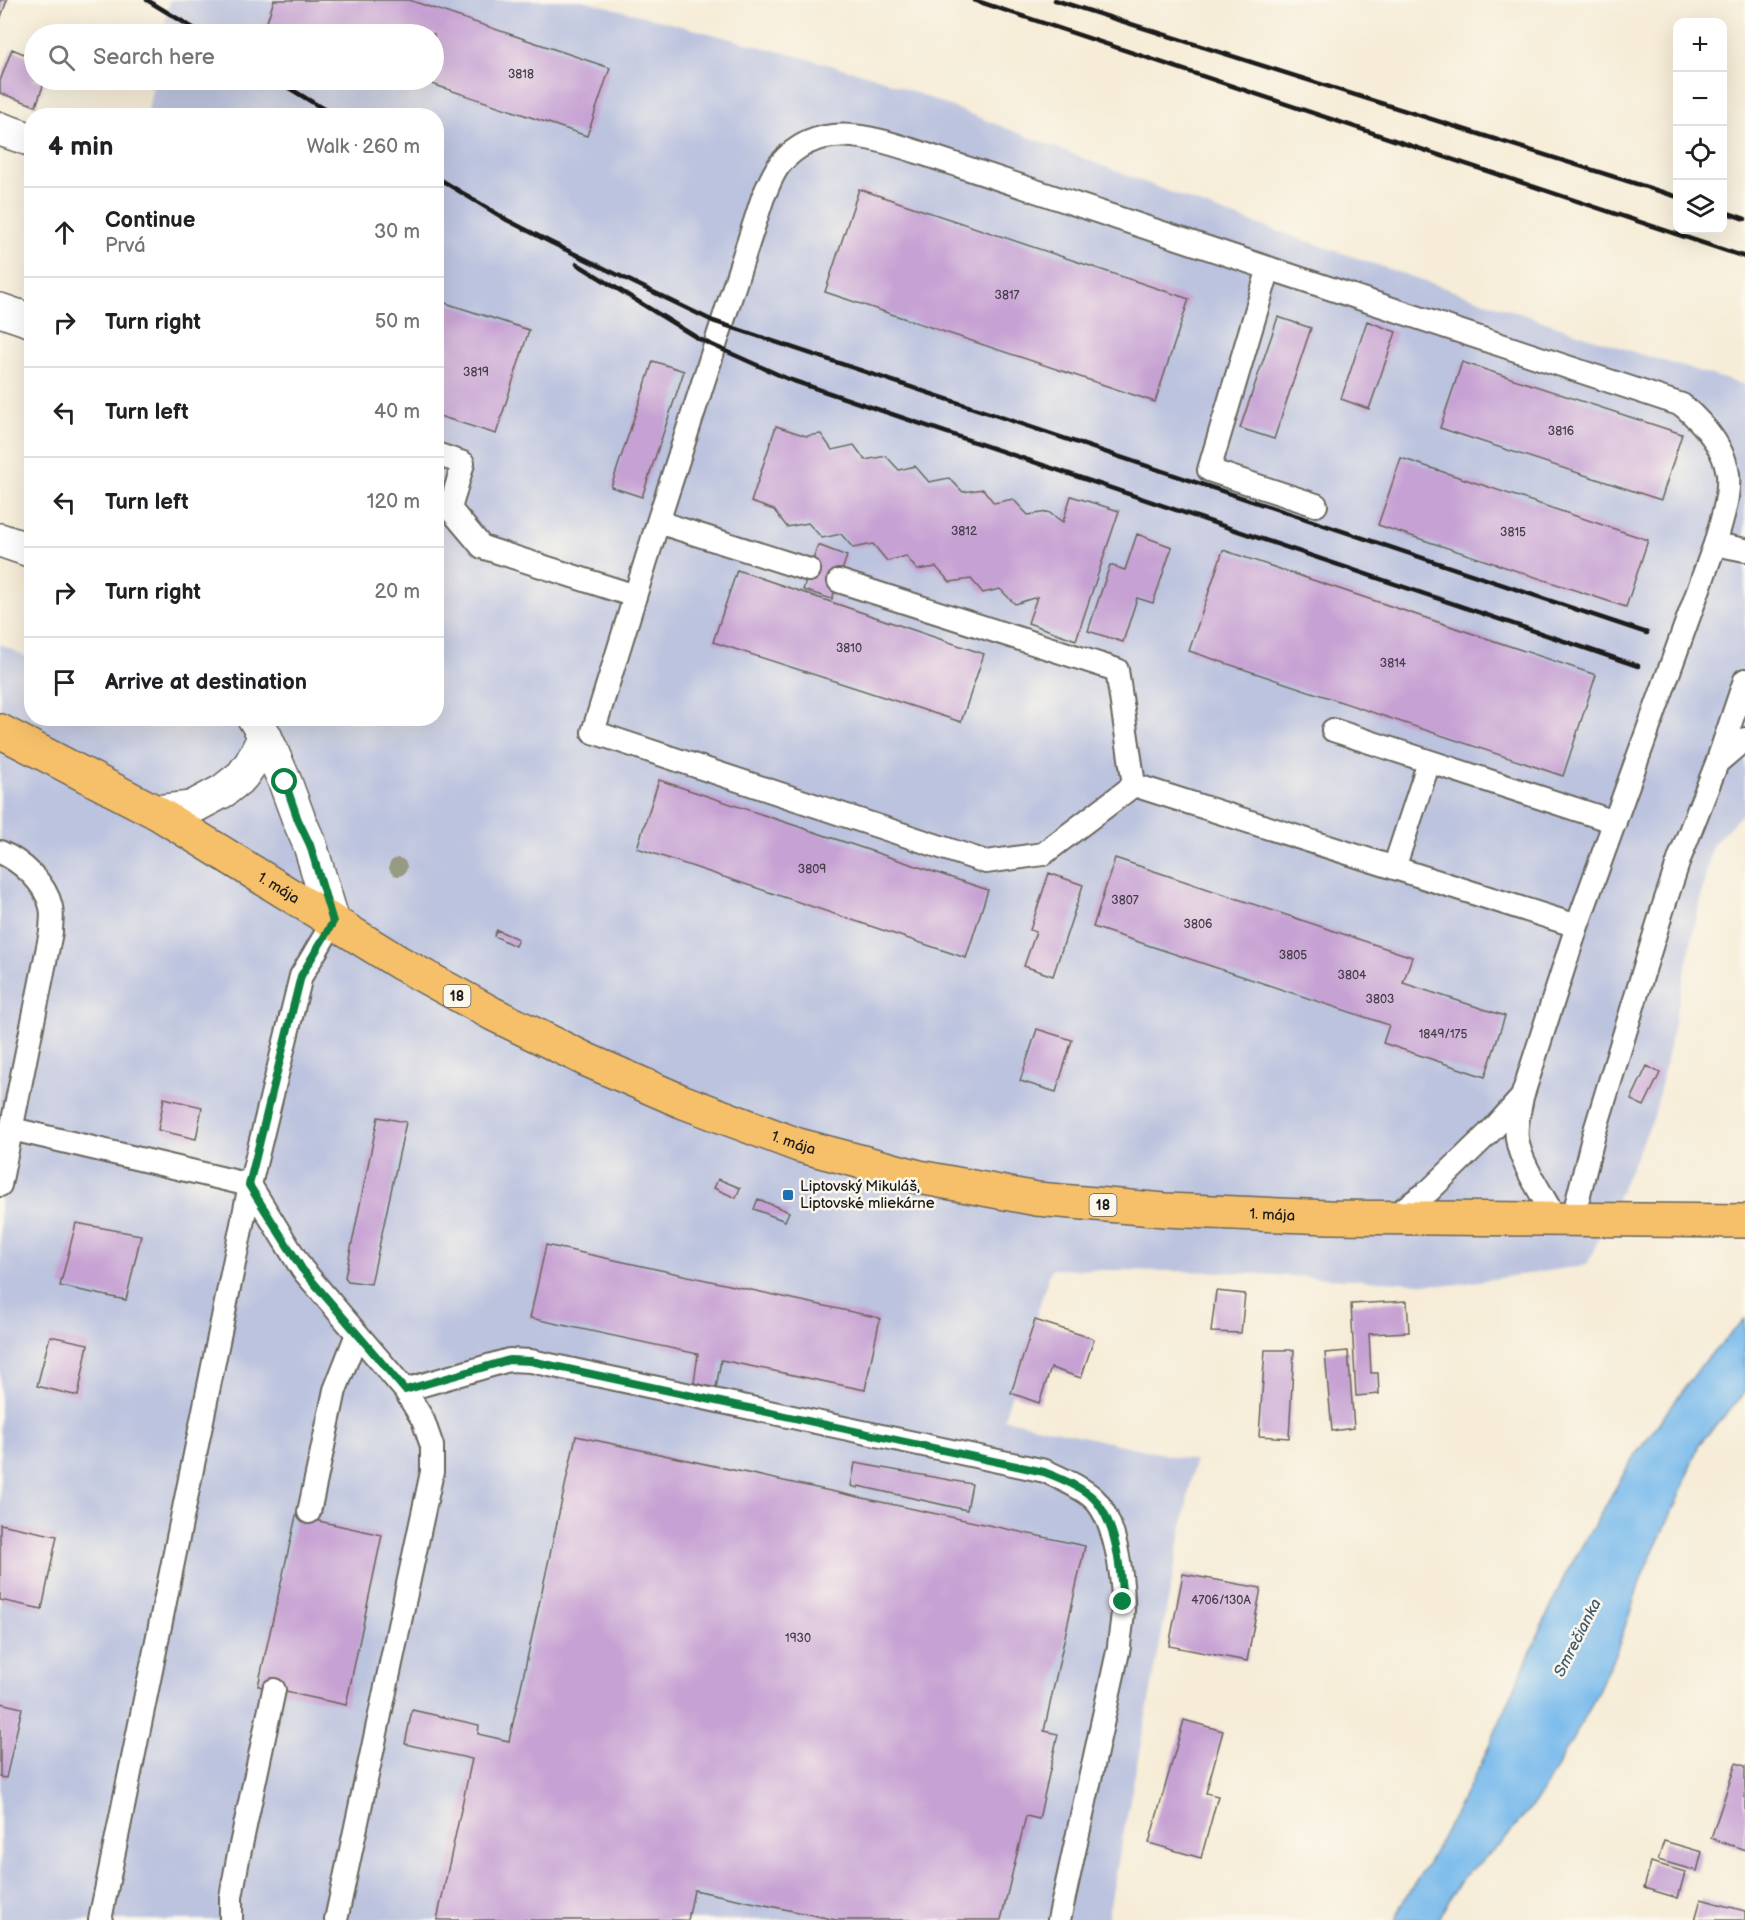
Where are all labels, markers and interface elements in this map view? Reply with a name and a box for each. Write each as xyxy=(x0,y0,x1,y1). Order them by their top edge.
map controls xyxy=(1673,18,1727,234)
button: + xyxy=(1673,18,1727,72)
search box xyxy=(24,24,444,90)
icon: search xyxy=(45,41,78,74)
text: Search here xyxy=(93,44,215,71)
house number: 3818 xyxy=(508,67,534,82)
button: − xyxy=(1673,72,1727,126)
button: locate xyxy=(1673,126,1727,180)
text: 4 min xyxy=(48,132,113,163)
text: Walk · 260 m xyxy=(307,135,420,159)
button: layers xyxy=(1673,180,1727,234)
text: Continue xyxy=(105,207,195,234)
icon: ahead xyxy=(48,216,81,249)
text: 30 m xyxy=(374,220,420,244)
text: Prvá xyxy=(105,234,146,258)
house number: 3817 xyxy=(995,288,1020,303)
icon: right xyxy=(48,306,81,339)
text: Turn right xyxy=(105,309,201,336)
text: 50 m xyxy=(375,310,420,334)
house number: 3819 xyxy=(463,365,489,380)
icon: left xyxy=(48,396,81,429)
text: Turn left xyxy=(105,399,189,426)
text: 40 m xyxy=(374,400,420,424)
house number: 3816 xyxy=(1548,424,1574,439)
icon: left xyxy=(48,486,81,519)
text: Turn left xyxy=(105,489,189,516)
text: 120 m xyxy=(367,490,420,514)
house number: 3812 xyxy=(951,524,977,539)
house number: 3815 xyxy=(1500,525,1526,540)
icon: right xyxy=(48,576,81,609)
text: Turn right xyxy=(105,579,201,606)
text: 20 m xyxy=(375,580,420,604)
house number: 3810 xyxy=(836,641,862,656)
house number: 3814 xyxy=(1380,656,1407,671)
icon: arrive xyxy=(48,666,81,699)
text: Arrive at destination xyxy=(105,669,307,696)
route start xyxy=(271,768,297,794)
house number: 3809 xyxy=(798,862,826,877)
street label: 1. mája xyxy=(254,868,303,908)
house number: 3807 xyxy=(1111,893,1139,908)
house number: 3806 xyxy=(1184,917,1212,932)
house number: 3805 xyxy=(1279,948,1307,963)
house number: 3804 xyxy=(1338,968,1367,983)
road number: 18 xyxy=(444,985,470,1007)
house number: 3803 xyxy=(1366,992,1394,1007)
house number: 1849/175 xyxy=(1419,1027,1467,1042)
street label: 1. mája xyxy=(769,1126,818,1159)
place label: Liptovský Mikuláš, Liptovské mliekárne xyxy=(800,1177,935,1213)
marker: Liptovský Mikuláš, Liptovské mliekárne xyxy=(781,1188,795,1202)
road number: 18 xyxy=(1090,1194,1116,1216)
street label: 1. mája xyxy=(1249,1204,1296,1225)
route end xyxy=(1109,1588,1135,1614)
house number: 4706/130A xyxy=(1191,1593,1251,1608)
water label: Smrečianka xyxy=(1550,1596,1606,1680)
house number: 1930 xyxy=(785,1631,811,1646)

